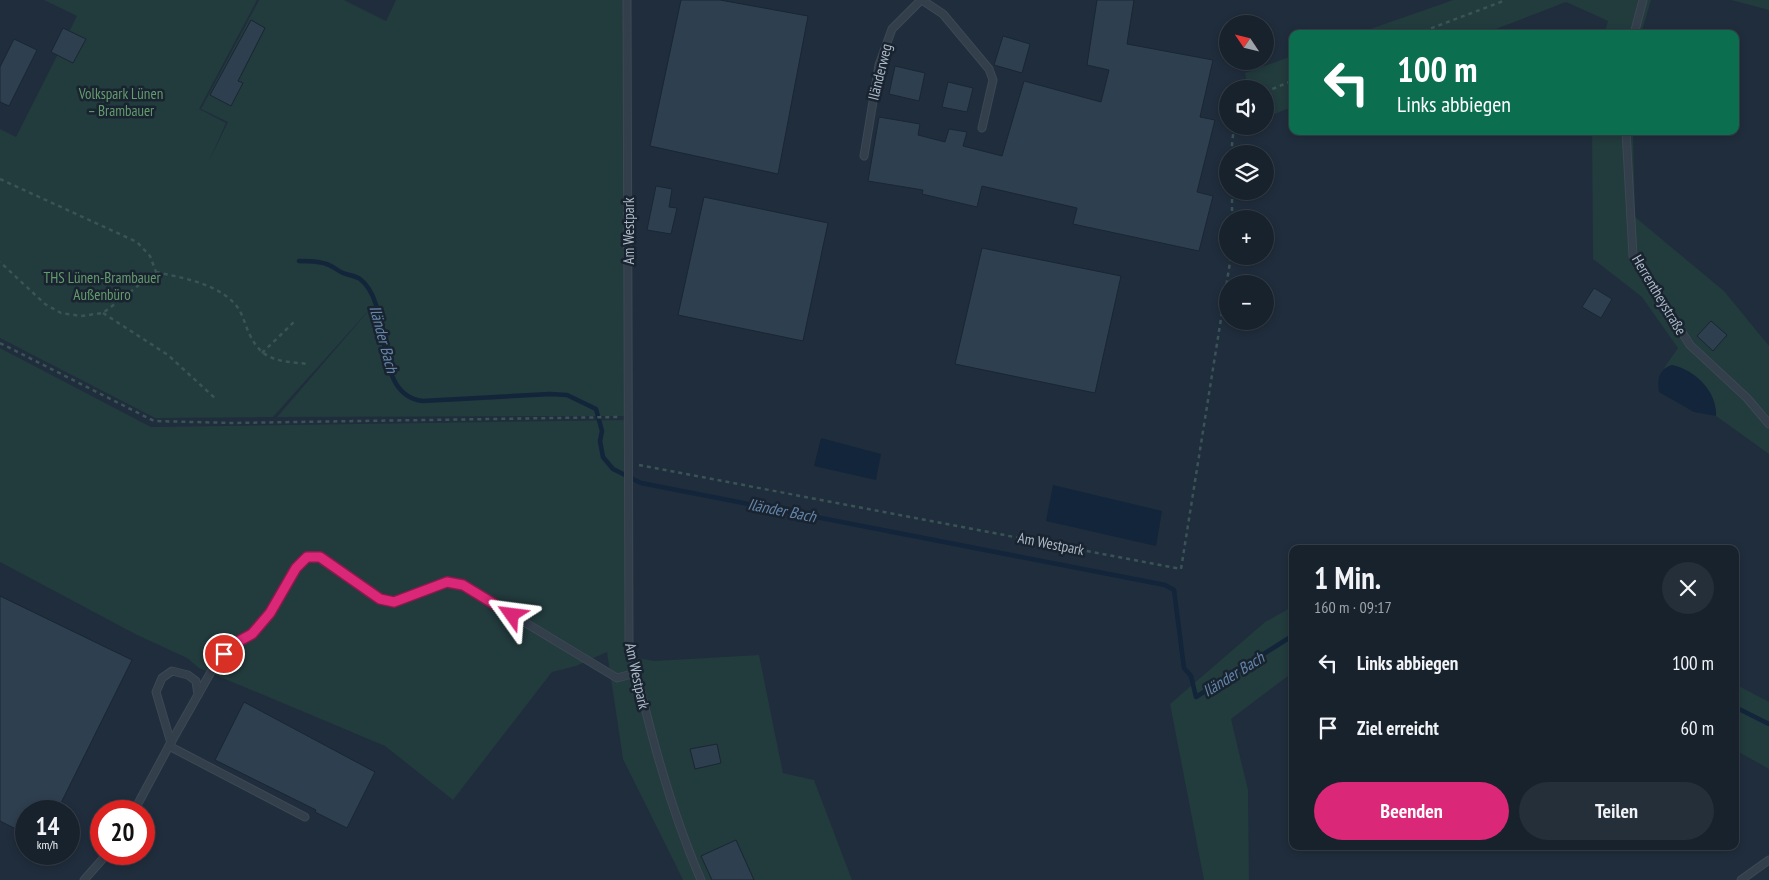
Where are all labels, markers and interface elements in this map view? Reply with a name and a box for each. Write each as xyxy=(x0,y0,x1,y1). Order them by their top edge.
north arrow xyxy=(1219,15,1274,70)
map controls xyxy=(1219,15,1274,330)
street label: Iländerweg xyxy=(863,42,896,102)
text: 100 m xyxy=(1397,46,1478,92)
icon: left xyxy=(1314,50,1379,115)
button: sound xyxy=(1219,80,1274,135)
park label: Volkspark Lünen – Brambauer xyxy=(78,84,163,120)
text: Links abbiegen xyxy=(1397,90,1511,118)
button: layers xyxy=(1219,145,1274,200)
street label: Am Westpark xyxy=(619,197,638,265)
button: + xyxy=(1219,210,1274,265)
street label: Herrentheystraße xyxy=(1628,251,1691,338)
park label: THS Lünen-Brambauer Außenbüro xyxy=(43,268,161,304)
button: − xyxy=(1219,275,1274,330)
water label: Iländer Bach xyxy=(365,303,403,376)
water label: Iländer Bach xyxy=(746,494,819,527)
street label: Am Westpark xyxy=(1016,528,1086,559)
text: 1 Min. xyxy=(1314,558,1381,597)
button: close xyxy=(1662,562,1714,614)
position arrow xyxy=(485,588,537,640)
text: 160 m · 09:17 xyxy=(1314,597,1392,617)
pin xyxy=(203,633,245,675)
icon: arrive xyxy=(210,640,238,668)
street label: Am Westpark xyxy=(621,641,654,711)
water label: Iländer Bach xyxy=(1198,647,1268,701)
icon: left xyxy=(1314,649,1342,677)
text: Links abbiegen xyxy=(1357,651,1458,675)
text: 100 m xyxy=(1672,651,1714,675)
icon: arrive xyxy=(1314,714,1342,742)
text: Ziel erreicht xyxy=(1357,716,1439,740)
text: 60 m xyxy=(1681,716,1714,740)
button: Beenden xyxy=(1314,782,1509,840)
button: Teilen xyxy=(1519,782,1714,840)
speed limit sign: 20 xyxy=(90,800,155,865)
text: 14 xyxy=(36,810,59,842)
text: km/h xyxy=(37,837,58,852)

